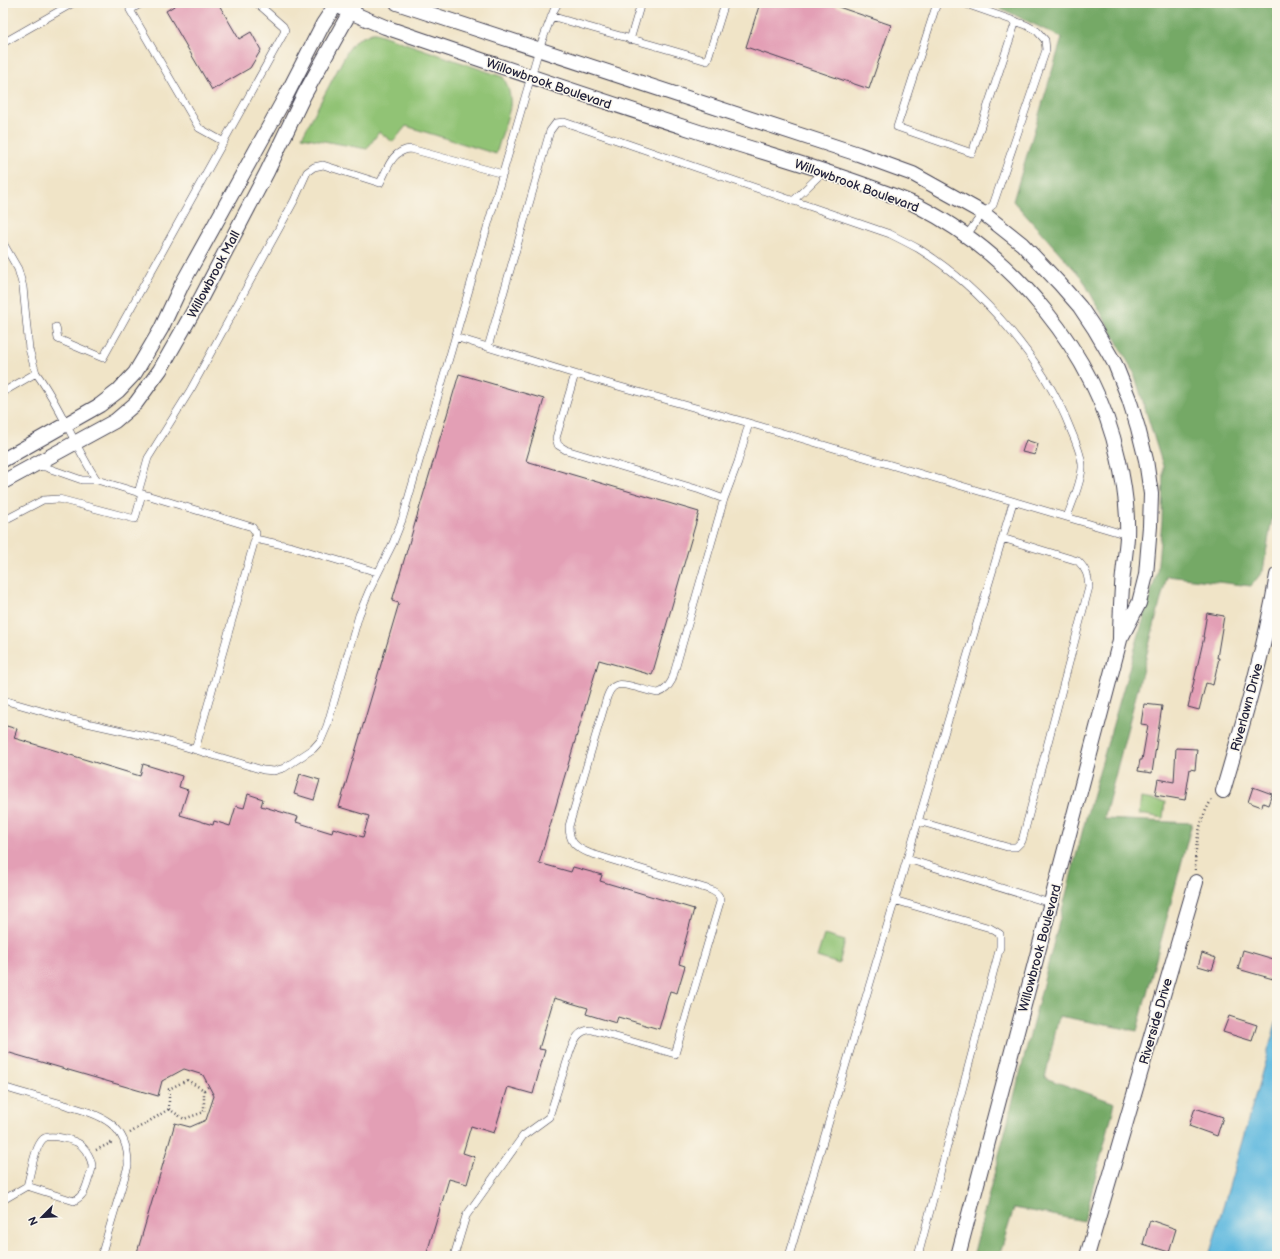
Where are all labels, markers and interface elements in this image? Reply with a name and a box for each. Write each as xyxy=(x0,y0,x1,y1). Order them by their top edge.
street label: Willowbrook Boulevard xyxy=(484,55,613,113)
street label: Willowbrook Boulevard xyxy=(792,156,921,216)
street label: Willowbrook Mall xyxy=(184,228,244,321)
street label: Riverlawn Drive xyxy=(1228,661,1266,753)
street label: Willowbrook Boulevard xyxy=(1015,883,1065,1014)
street label: Riverside Drive xyxy=(1136,976,1176,1066)
north arrow xyxy=(22,1197,62,1237)
text: N xyxy=(26,1214,41,1227)

